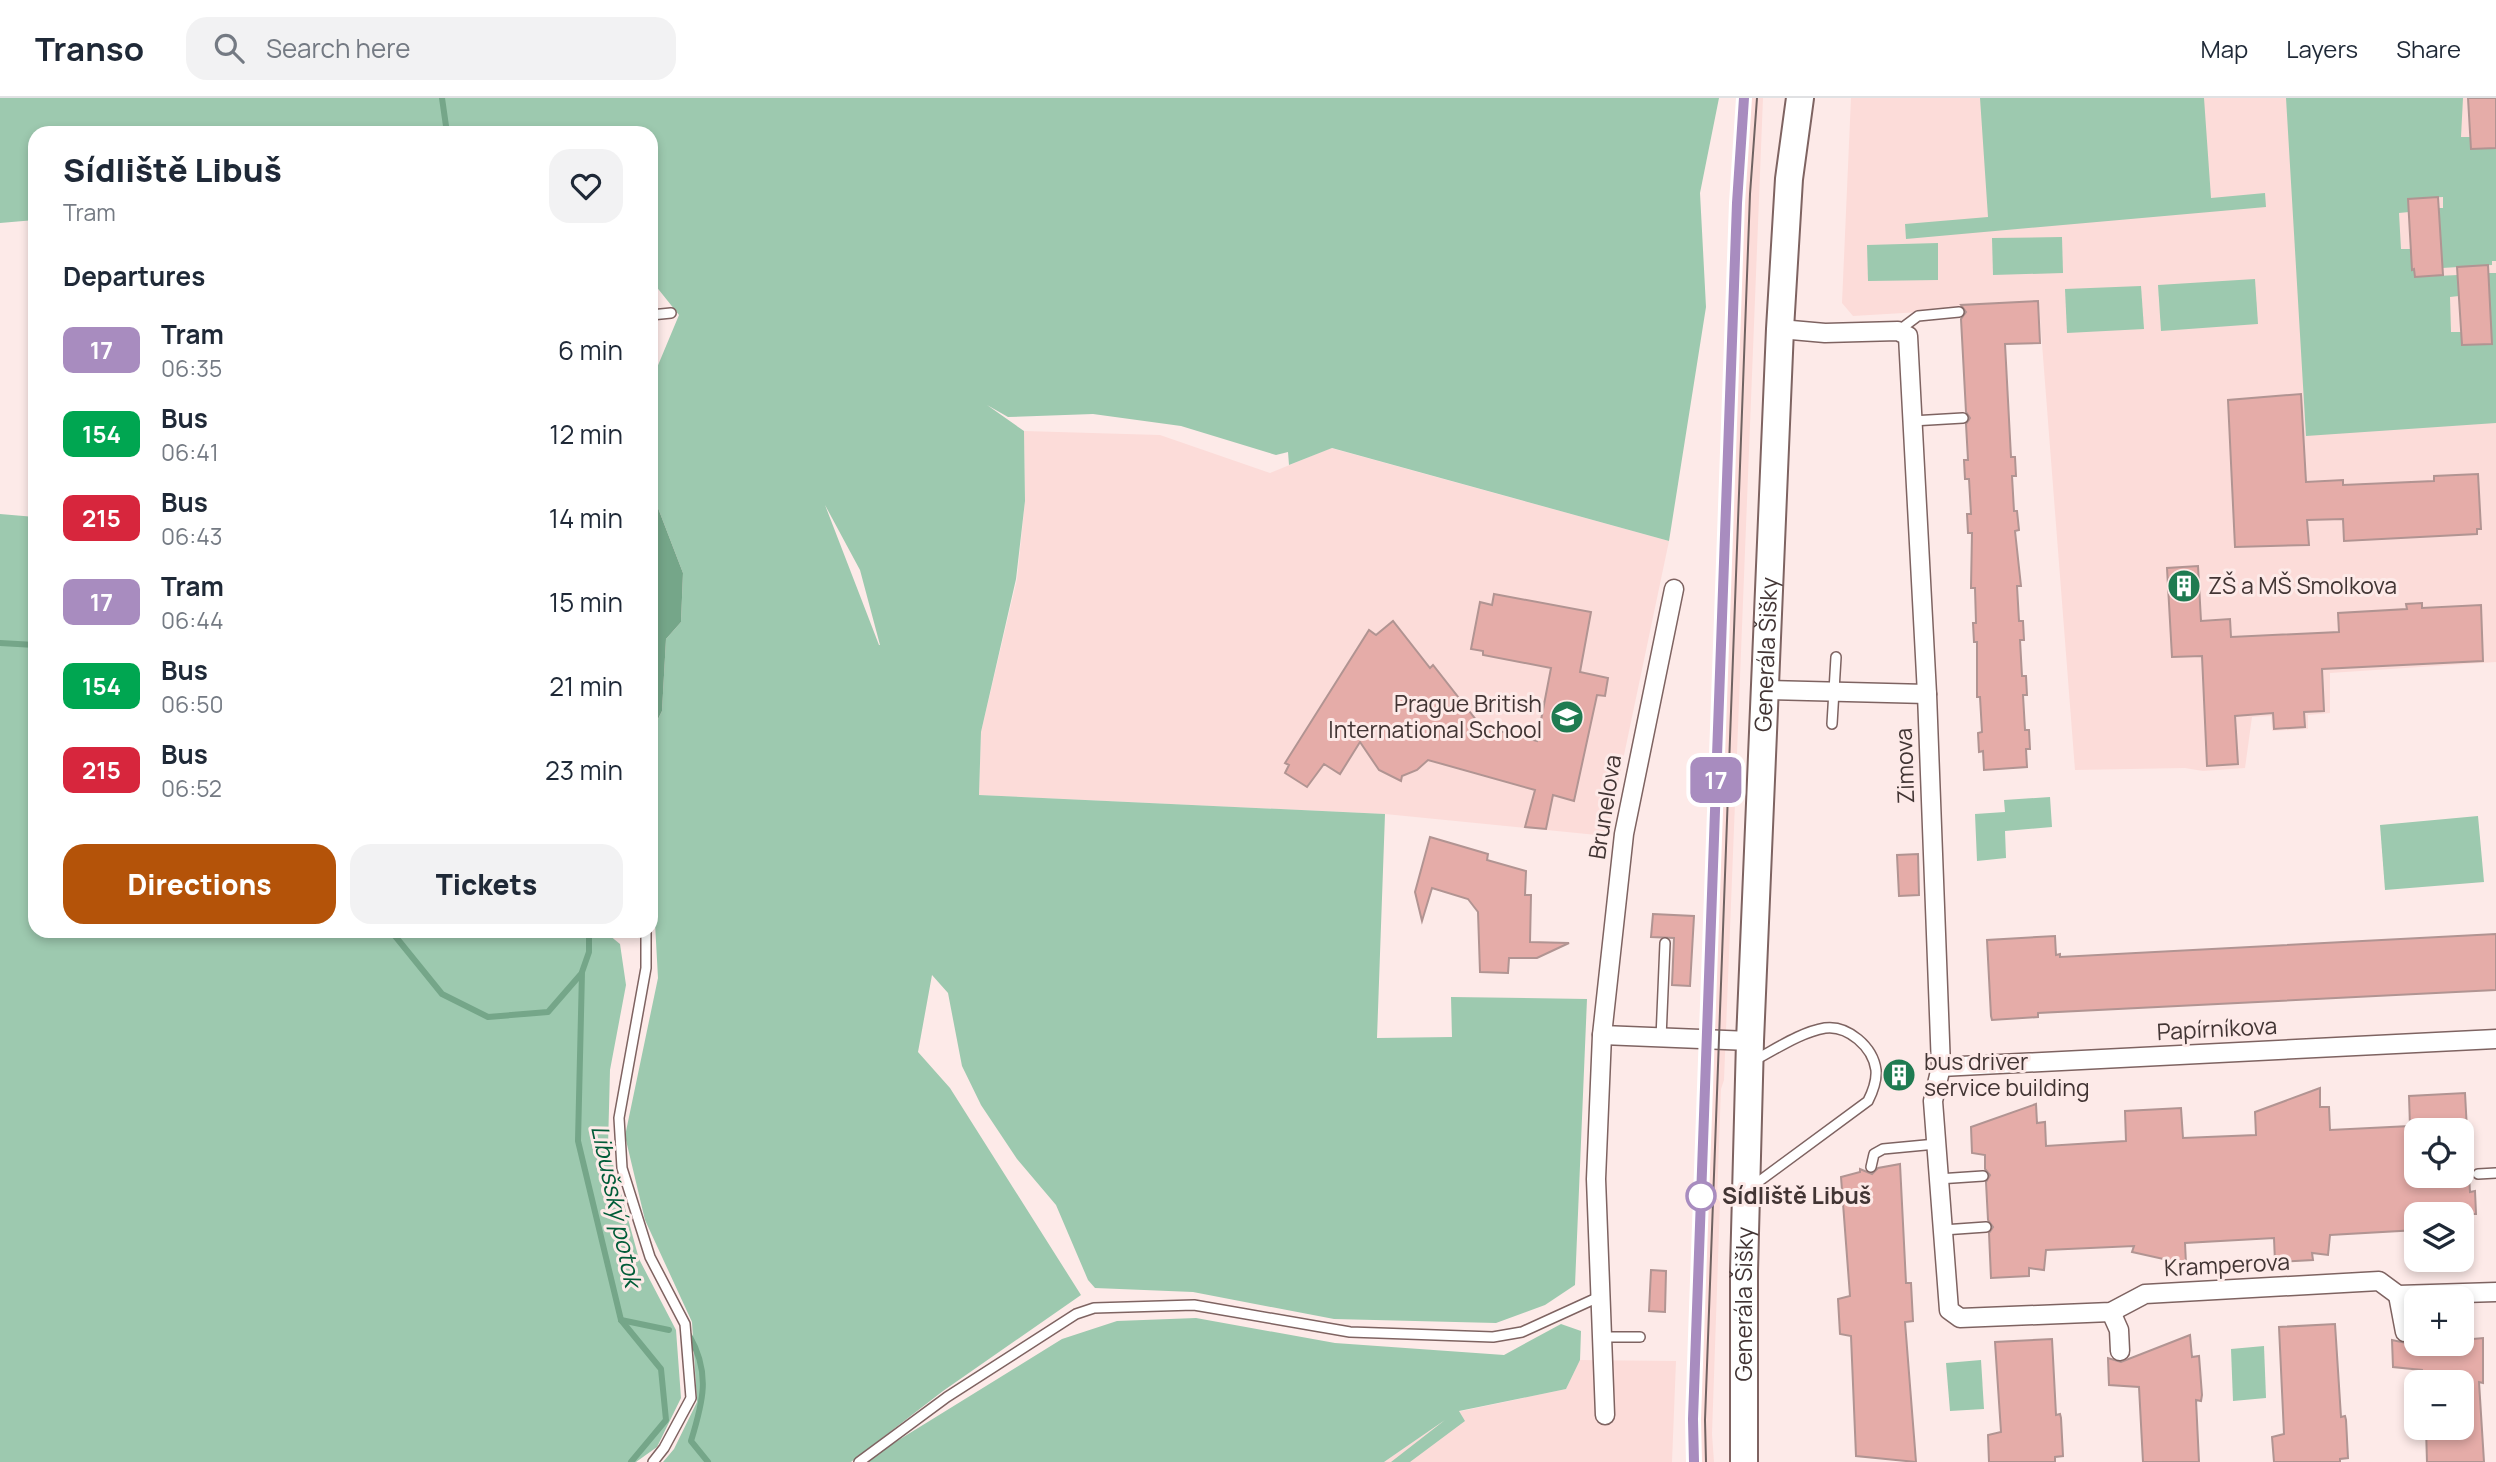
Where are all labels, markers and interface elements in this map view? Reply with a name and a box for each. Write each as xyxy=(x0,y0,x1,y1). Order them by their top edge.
search box xyxy=(186,17,676,80)
text: Transo xyxy=(35,26,144,71)
icon: search xyxy=(210,29,248,67)
text: Search here xyxy=(266,30,411,66)
text: Map xyxy=(2201,32,2248,65)
text: Layers xyxy=(2286,32,2358,65)
text: Share xyxy=(2396,32,2461,65)
text: Sídliště Libuš xyxy=(63,147,282,192)
button: heart xyxy=(549,149,623,223)
text: Tram xyxy=(63,196,116,228)
text: Departures xyxy=(63,258,205,294)
text: Tram xyxy=(161,316,224,352)
text: 6 min xyxy=(558,332,623,368)
text: 17 xyxy=(90,333,113,366)
text: 06:35 xyxy=(161,352,222,384)
text: Bus xyxy=(161,400,208,436)
text: 12 min xyxy=(549,416,623,452)
text: 154 xyxy=(82,417,121,450)
text: 06:41 xyxy=(161,436,219,468)
text: Bus xyxy=(161,484,208,520)
text: 14 min xyxy=(549,500,623,536)
text: 215 xyxy=(82,501,121,534)
text: 06:43 xyxy=(161,520,222,552)
building icon: ZŠ a MŠ Smolkova xyxy=(2165,567,2203,605)
text: Tram xyxy=(161,568,224,604)
place label: ZŠ a MŠ Smolkova xyxy=(2208,569,2397,601)
street label: Generála Šišky xyxy=(1746,576,1785,732)
text: 15 min xyxy=(549,584,623,620)
text: 17 xyxy=(90,585,113,618)
text: 06:44 xyxy=(161,604,224,636)
text: Bus xyxy=(161,652,208,688)
text: 21 min xyxy=(549,668,623,704)
text: 154 xyxy=(82,669,121,702)
place label: Prague British International School xyxy=(1328,687,1542,745)
text: 06:50 xyxy=(161,688,224,720)
school or university icon: Prague British International School xyxy=(1548,698,1586,736)
street label: Zimova xyxy=(1887,728,1921,804)
text: Bus xyxy=(161,736,208,772)
text: 23 min xyxy=(545,752,623,788)
street label: Brunelova xyxy=(1580,752,1628,861)
text: 215 xyxy=(82,753,121,786)
line badge: 17 xyxy=(1684,757,1748,803)
text: 17 xyxy=(1704,763,1728,796)
text: 06:52 xyxy=(161,772,222,804)
button: Directions xyxy=(63,844,336,924)
button: Tickets xyxy=(350,844,623,924)
street label: Papírníkova xyxy=(2156,1009,2278,1047)
place label: bus driver service building xyxy=(1924,1045,2090,1103)
building icon: bus driver service building xyxy=(1880,1056,1918,1094)
map controls xyxy=(2404,1118,2474,1440)
button: locate xyxy=(2404,1118,2474,1188)
water label: Libušský potok xyxy=(584,1122,651,1293)
place label: Sídliště Libuš xyxy=(1722,1179,1871,1211)
marker: Sídliště Libuš xyxy=(1686,1181,1716,1211)
button: layers xyxy=(2404,1202,2474,1272)
street label: Generála Šišky xyxy=(1727,1226,1760,1381)
street label: Kramperova xyxy=(2163,1245,2291,1283)
button: + xyxy=(2404,1286,2474,1356)
button: − xyxy=(2404,1370,2474,1440)

